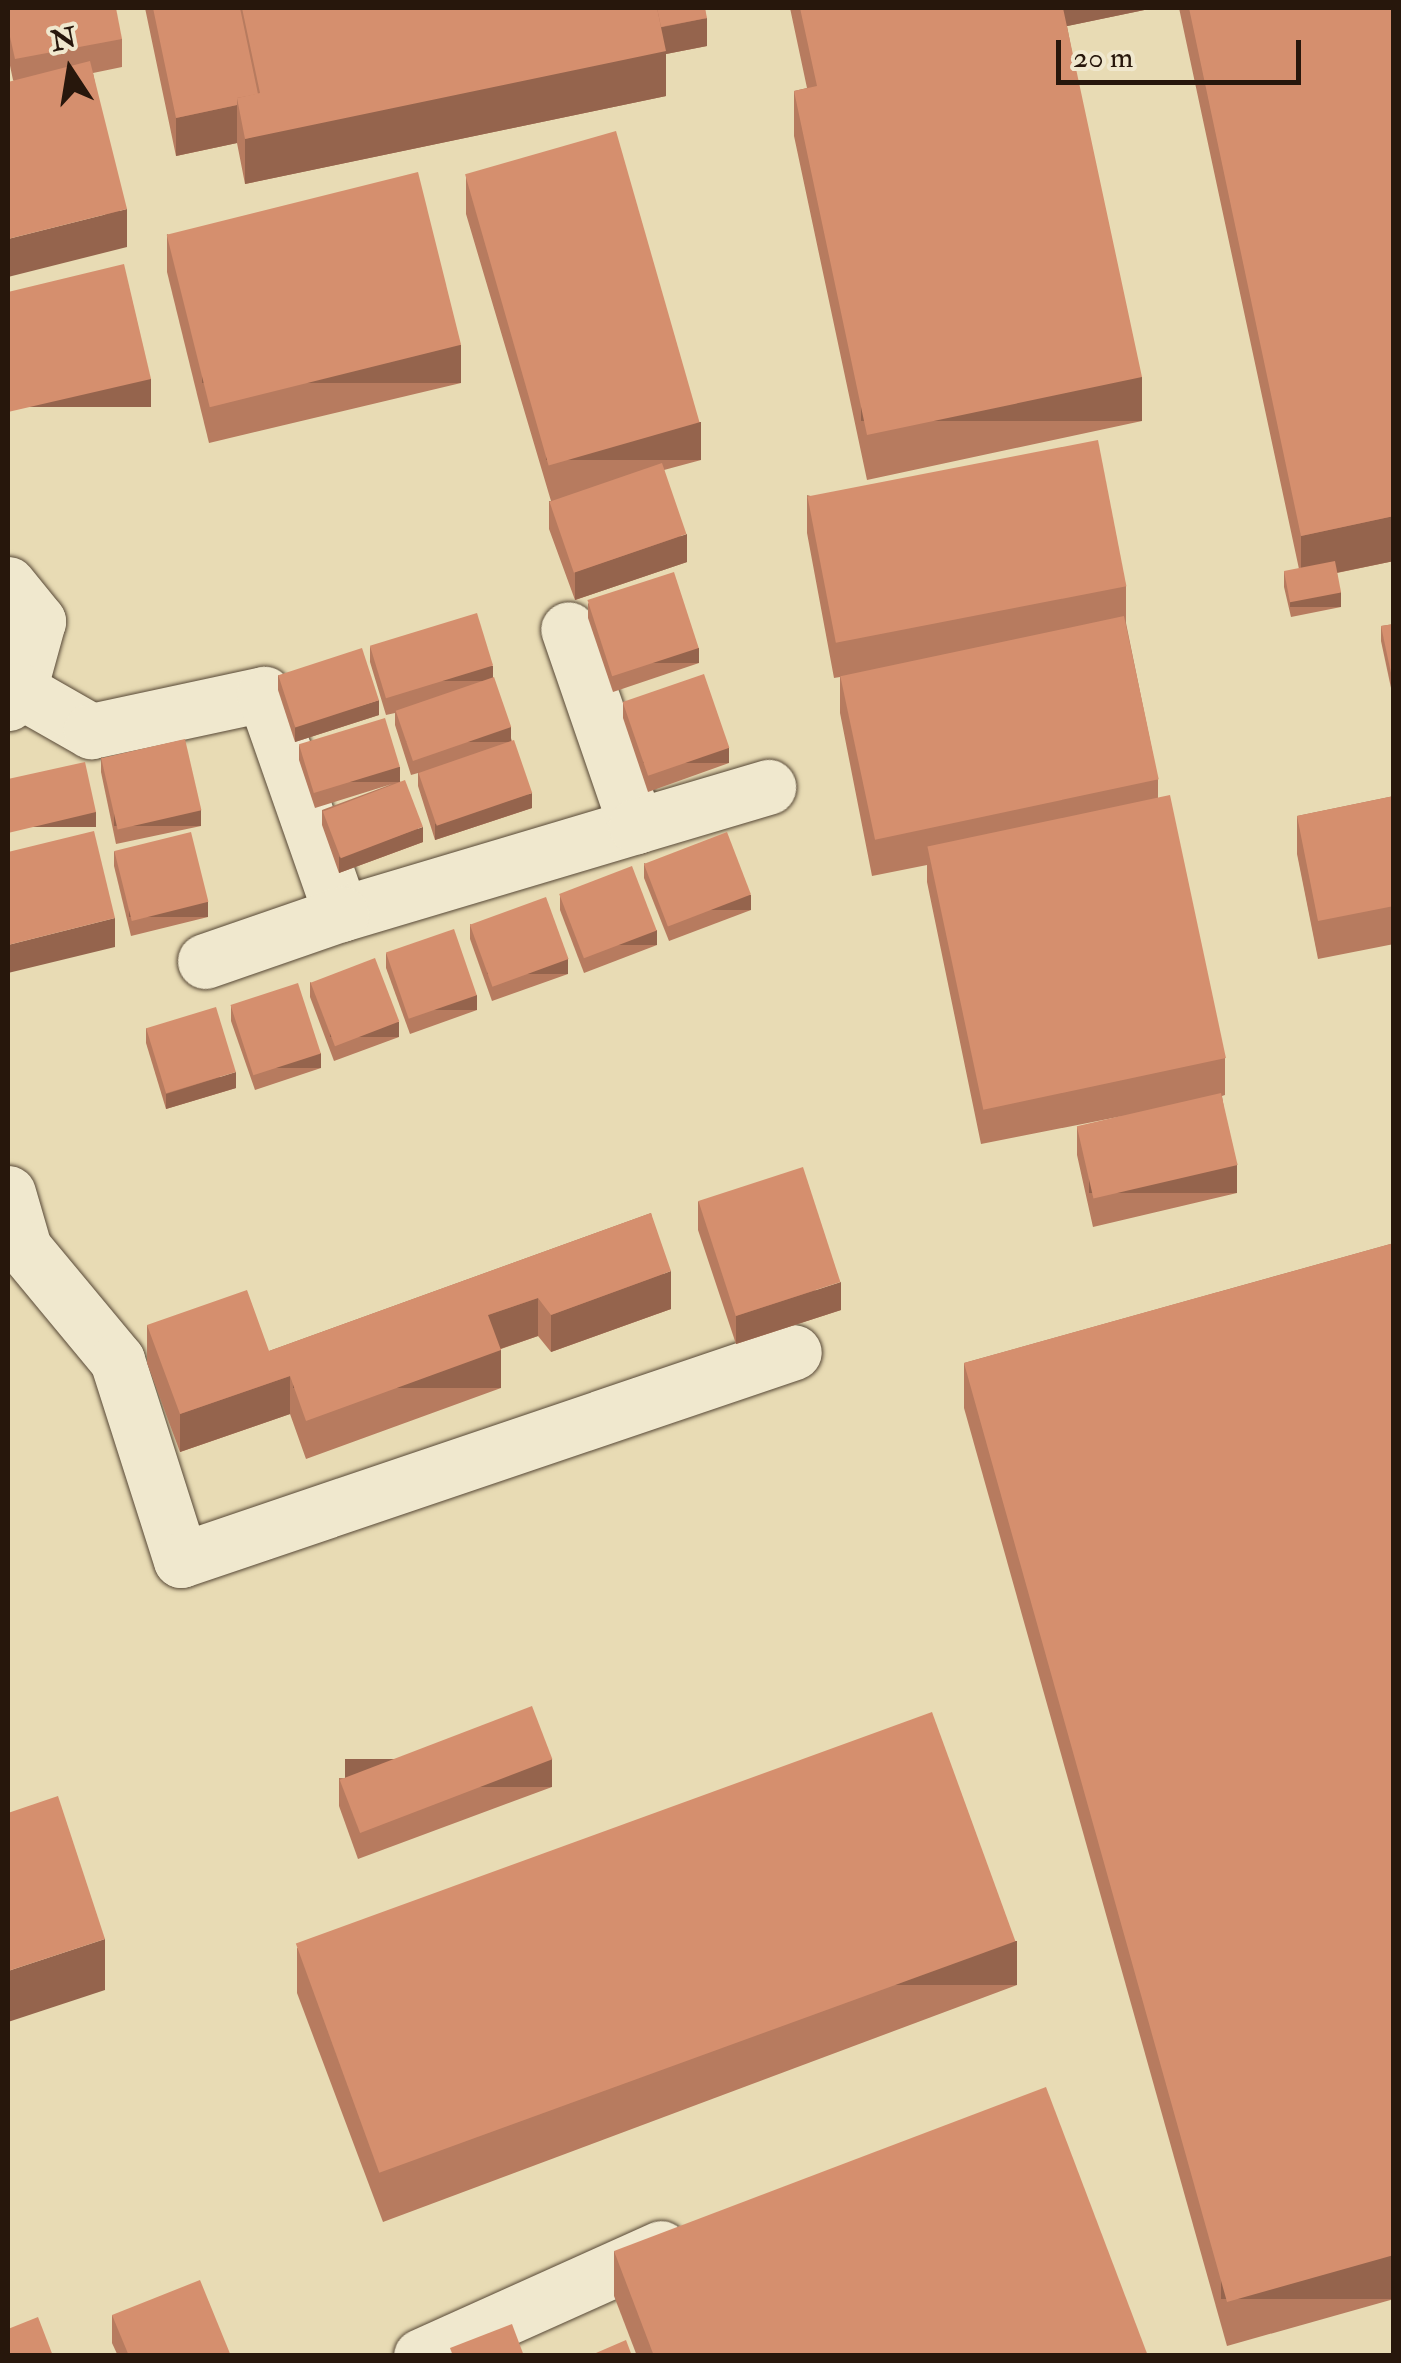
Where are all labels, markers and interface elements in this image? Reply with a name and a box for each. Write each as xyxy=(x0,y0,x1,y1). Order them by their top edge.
north arrow xyxy=(20,20,120,120)
text: N xyxy=(48,20,80,60)
scale bar xyxy=(1061,20,1306,82)
text: 20 m xyxy=(1073,39,1133,76)

